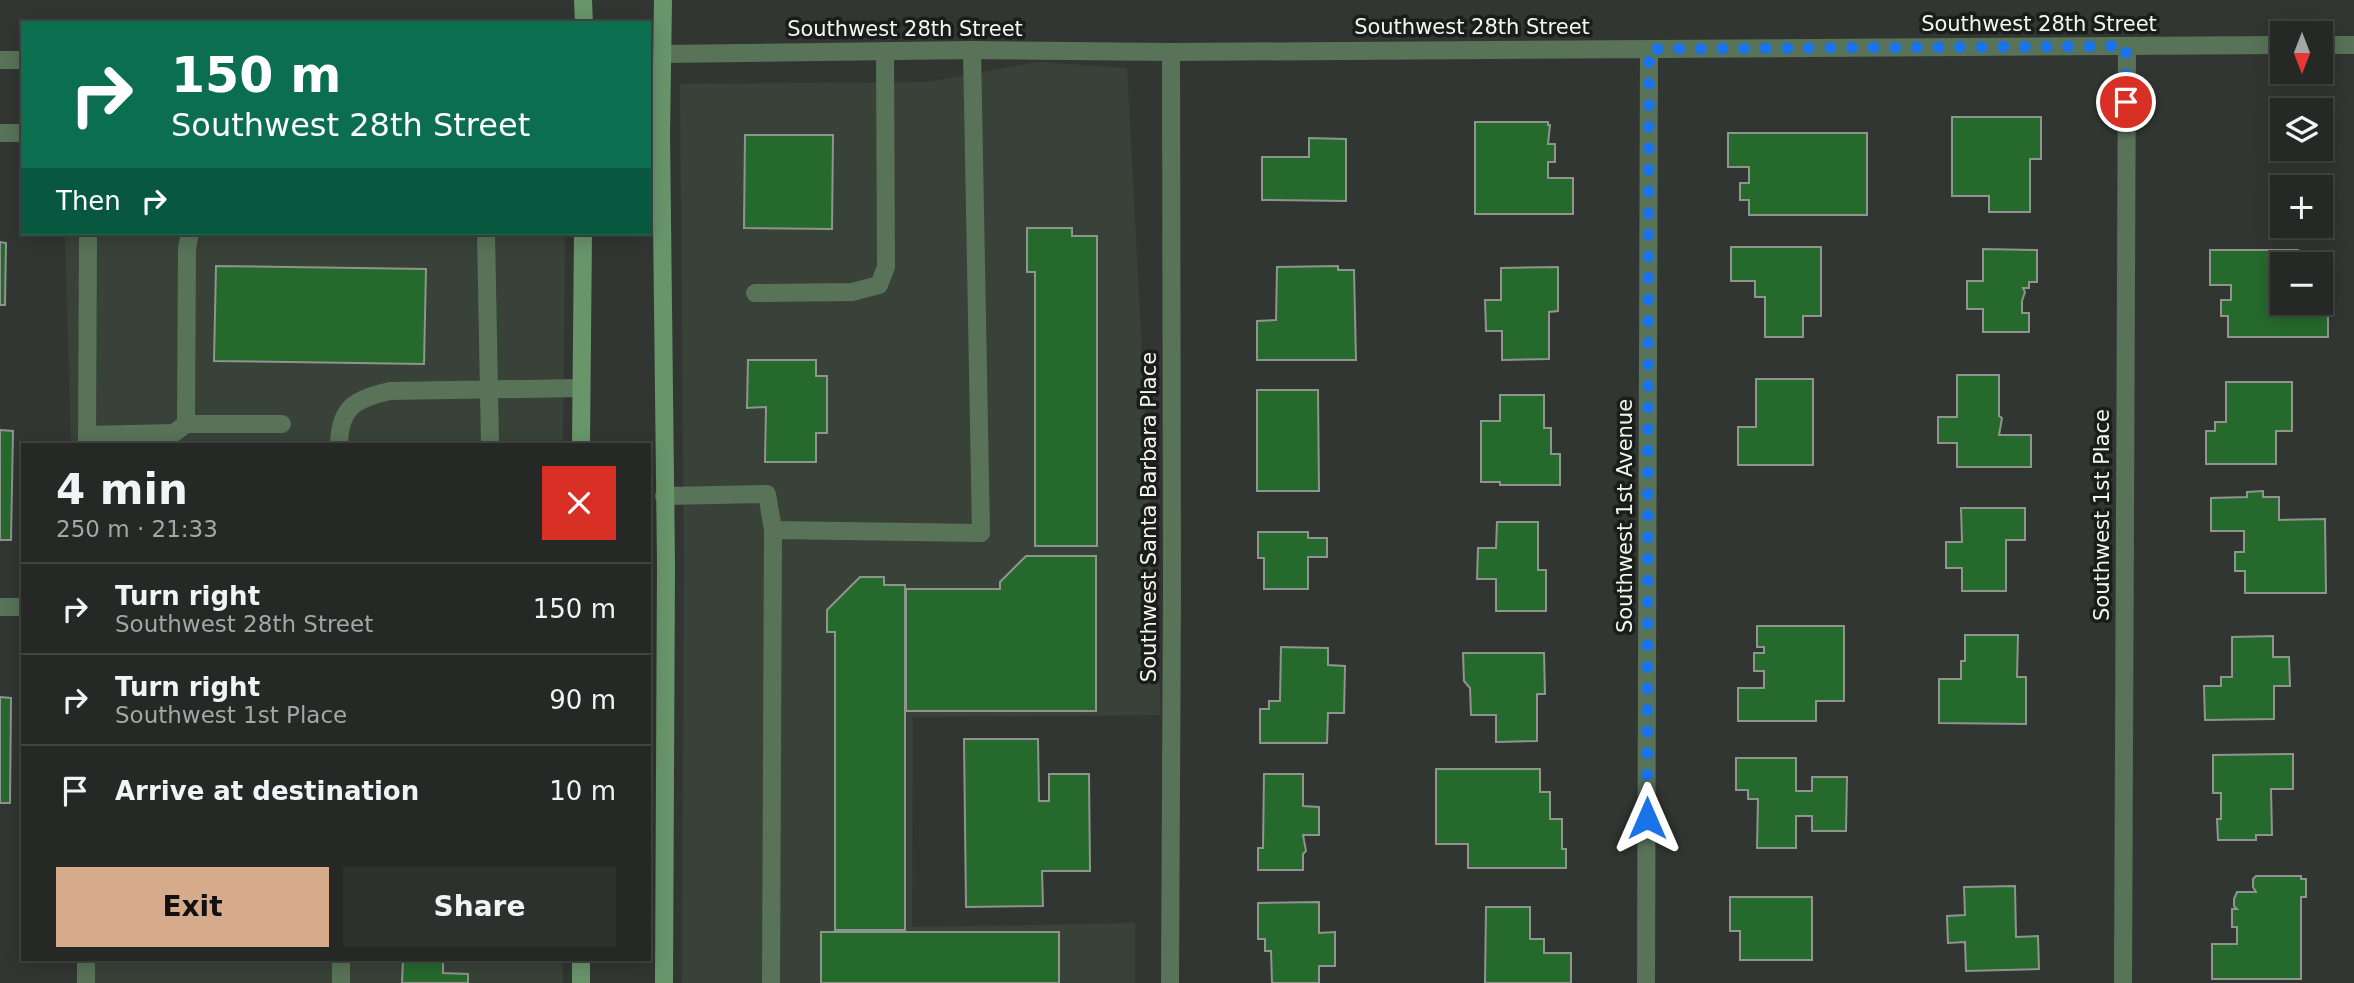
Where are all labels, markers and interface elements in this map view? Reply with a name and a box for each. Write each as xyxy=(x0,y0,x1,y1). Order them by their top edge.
street label: Southwest 28th Street xyxy=(1921,12,2157,36)
street label: Southwest 28th Street xyxy=(1354,15,1590,39)
street label: Southwest 28th Street xyxy=(787,17,1023,41)
north arrow xyxy=(2270,21,2333,84)
map controls xyxy=(2270,21,2333,315)
text: 150 m xyxy=(171,47,341,104)
icon: right xyxy=(56,49,147,140)
pin xyxy=(2096,72,2156,132)
icon: arrive xyxy=(2107,83,2145,121)
button: layers xyxy=(2270,98,2333,161)
text: Southwest 28th Street xyxy=(171,106,530,144)
button: + xyxy=(2270,175,2333,238)
icon: right xyxy=(135,182,173,220)
text: Then xyxy=(56,186,121,216)
button: − xyxy=(2270,252,2333,315)
street label: Southwest Santa Barbara Place xyxy=(1137,352,1161,682)
street label: Southwest 1st Avenue xyxy=(1613,399,1637,633)
street label: Southwest 1st Place xyxy=(2090,409,2114,621)
text: 4 min xyxy=(56,465,188,514)
button: close xyxy=(542,466,616,540)
text: 250 m · 21:33 xyxy=(56,516,218,542)
text: Turn right xyxy=(115,581,260,611)
icon: right xyxy=(56,590,94,628)
text: 150 m xyxy=(533,594,616,624)
text: Southwest 28th Street xyxy=(115,611,373,637)
text: Turn right xyxy=(115,672,260,702)
icon: right xyxy=(56,681,94,719)
text: 90 m xyxy=(549,685,616,715)
text: Southwest 1st Place xyxy=(115,702,347,728)
icon: arrive xyxy=(56,772,94,810)
text: Arrive at destination xyxy=(115,776,419,806)
text: 10 m xyxy=(549,776,616,806)
position arrow xyxy=(1610,781,1684,855)
button: Exit xyxy=(56,867,329,947)
button: Share xyxy=(343,867,616,947)

